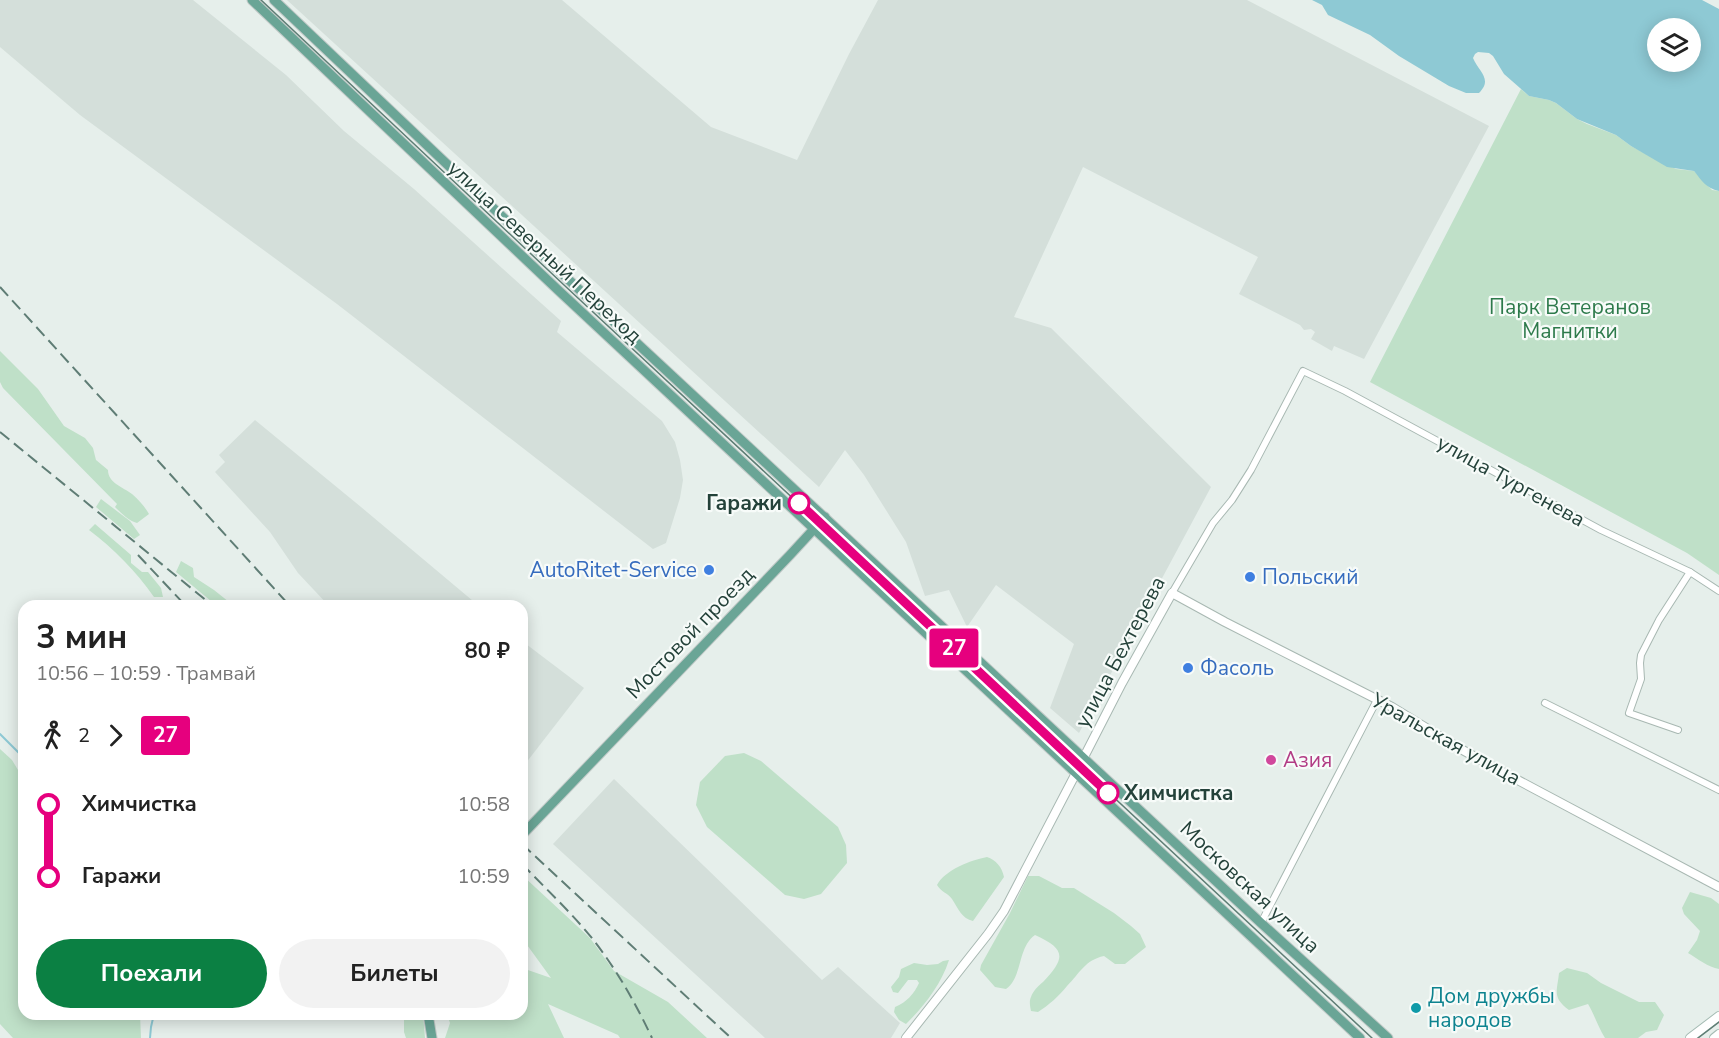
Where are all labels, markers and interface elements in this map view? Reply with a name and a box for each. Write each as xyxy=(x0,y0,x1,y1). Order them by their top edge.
map controls xyxy=(1647,18,1701,72)
button: layers xyxy=(1647,18,1701,72)
street label: улица Северный Переход xyxy=(442,154,648,350)
park label: Парк Ветеранов Магнитки xyxy=(1489,293,1651,345)
street label: улица Тургенева xyxy=(1432,429,1590,533)
place label: Гаражи xyxy=(706,489,782,517)
marker: Гаражи xyxy=(788,492,810,514)
place label: AutoRitet-Service xyxy=(529,556,697,584)
street label: Мостовой проезд xyxy=(620,561,760,705)
marker: AutoRitet-Service xyxy=(702,563,716,577)
place label: Польский xyxy=(1262,563,1358,591)
marker: Польский xyxy=(1243,570,1257,584)
street label: улица Бехтерева xyxy=(1068,571,1172,733)
text: 3 мин xyxy=(36,615,127,660)
line badge: 27 xyxy=(927,628,981,668)
text: 27 xyxy=(941,634,967,662)
text: 80 ₽ xyxy=(464,636,510,666)
place label: Фасоль xyxy=(1200,654,1274,682)
text: 10:56 – 10:59 · Трамвай xyxy=(36,660,256,687)
marker: Фасоль xyxy=(1181,661,1195,675)
street label: Уральская улица xyxy=(1365,686,1526,792)
icon: walk xyxy=(36,719,69,752)
icon: forward xyxy=(99,719,132,752)
text: 27 xyxy=(153,721,178,749)
text: 2 xyxy=(78,722,90,749)
place label: Азия xyxy=(1283,746,1332,774)
marker: Азия xyxy=(1264,753,1278,767)
place label: Химчистка xyxy=(1123,779,1234,807)
marker: Химчистка xyxy=(1097,782,1119,804)
text: Химчистка xyxy=(82,789,197,819)
text: 10:58 xyxy=(457,791,510,818)
street label: Московская улица xyxy=(1174,815,1326,959)
text: Гаражи xyxy=(82,861,161,891)
text: 10:59 xyxy=(457,863,510,890)
button: Поехали xyxy=(36,939,267,1008)
button: Билеты xyxy=(279,939,510,1008)
place label: Дом дружбы народов xyxy=(1428,982,1555,1034)
marker: Дом дружбы народов xyxy=(1409,1001,1423,1015)

